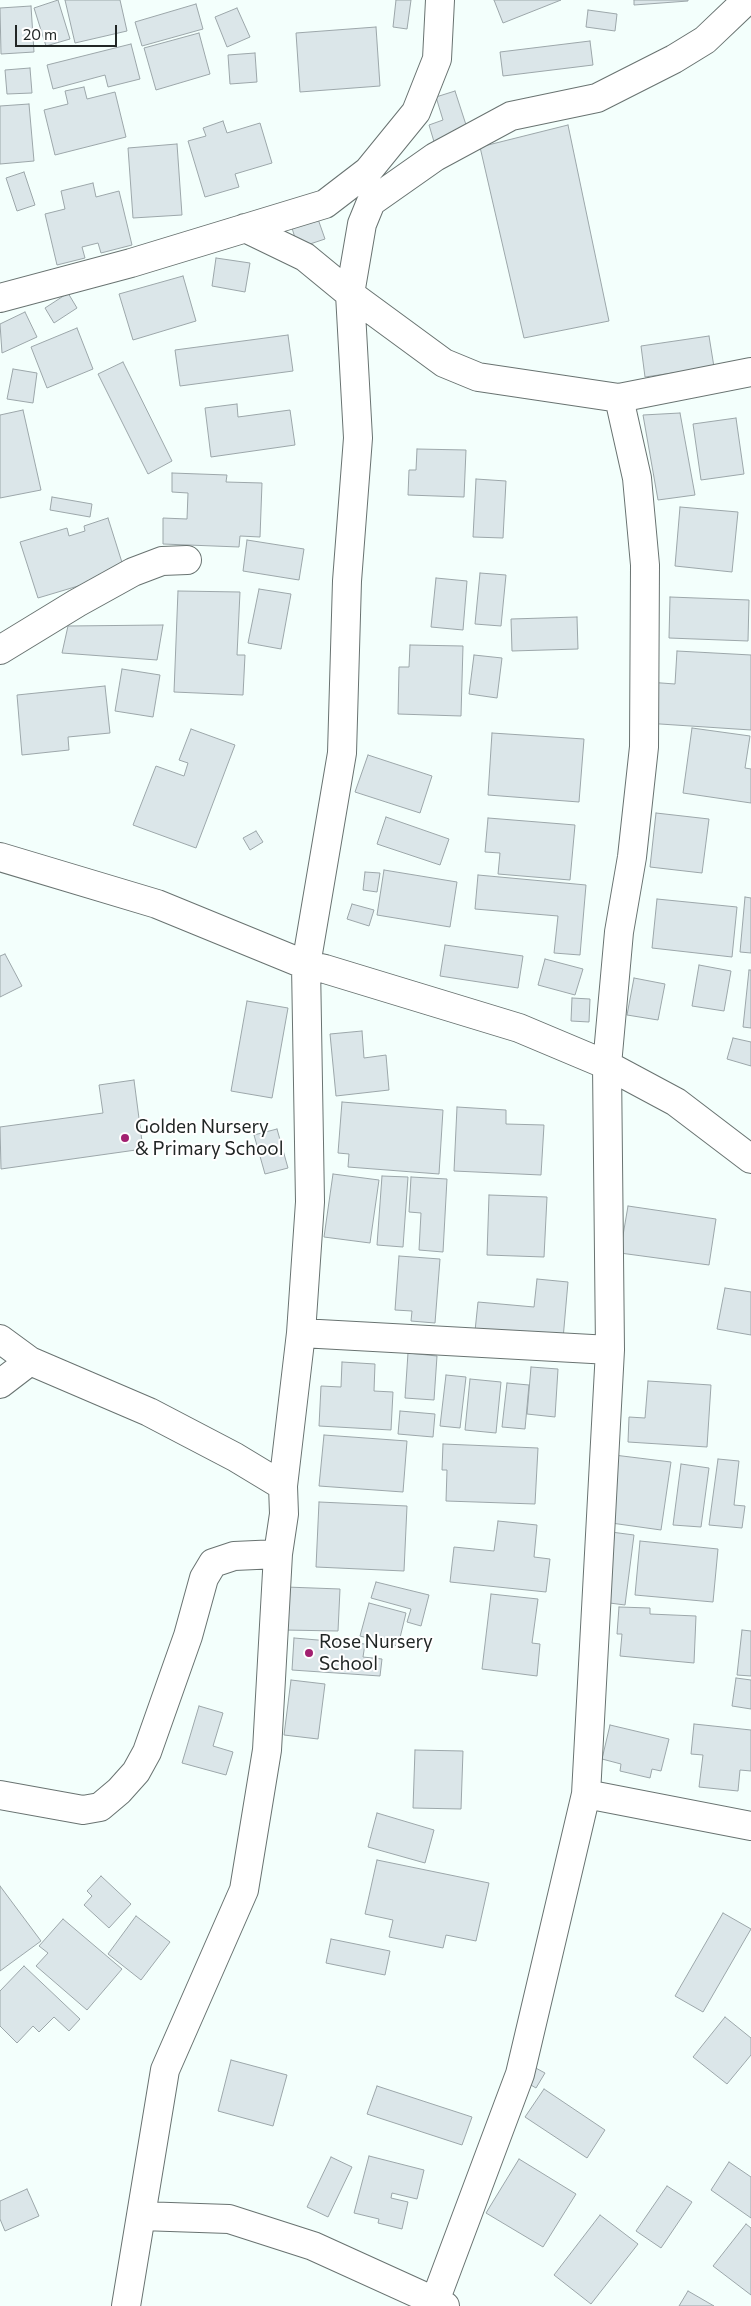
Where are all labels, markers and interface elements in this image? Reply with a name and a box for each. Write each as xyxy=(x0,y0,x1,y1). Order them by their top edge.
scale bar xyxy=(18,15,120,47)
text: 20 m xyxy=(23,25,57,43)
place label: Golden Nursery & Primary School xyxy=(135,1116,284,1160)
marker: Golden Nursery & Primary School xyxy=(119,1132,131,1144)
place label: Rose Nursery School xyxy=(319,1631,433,1675)
marker: Rose Nursery School xyxy=(303,1647,315,1659)

